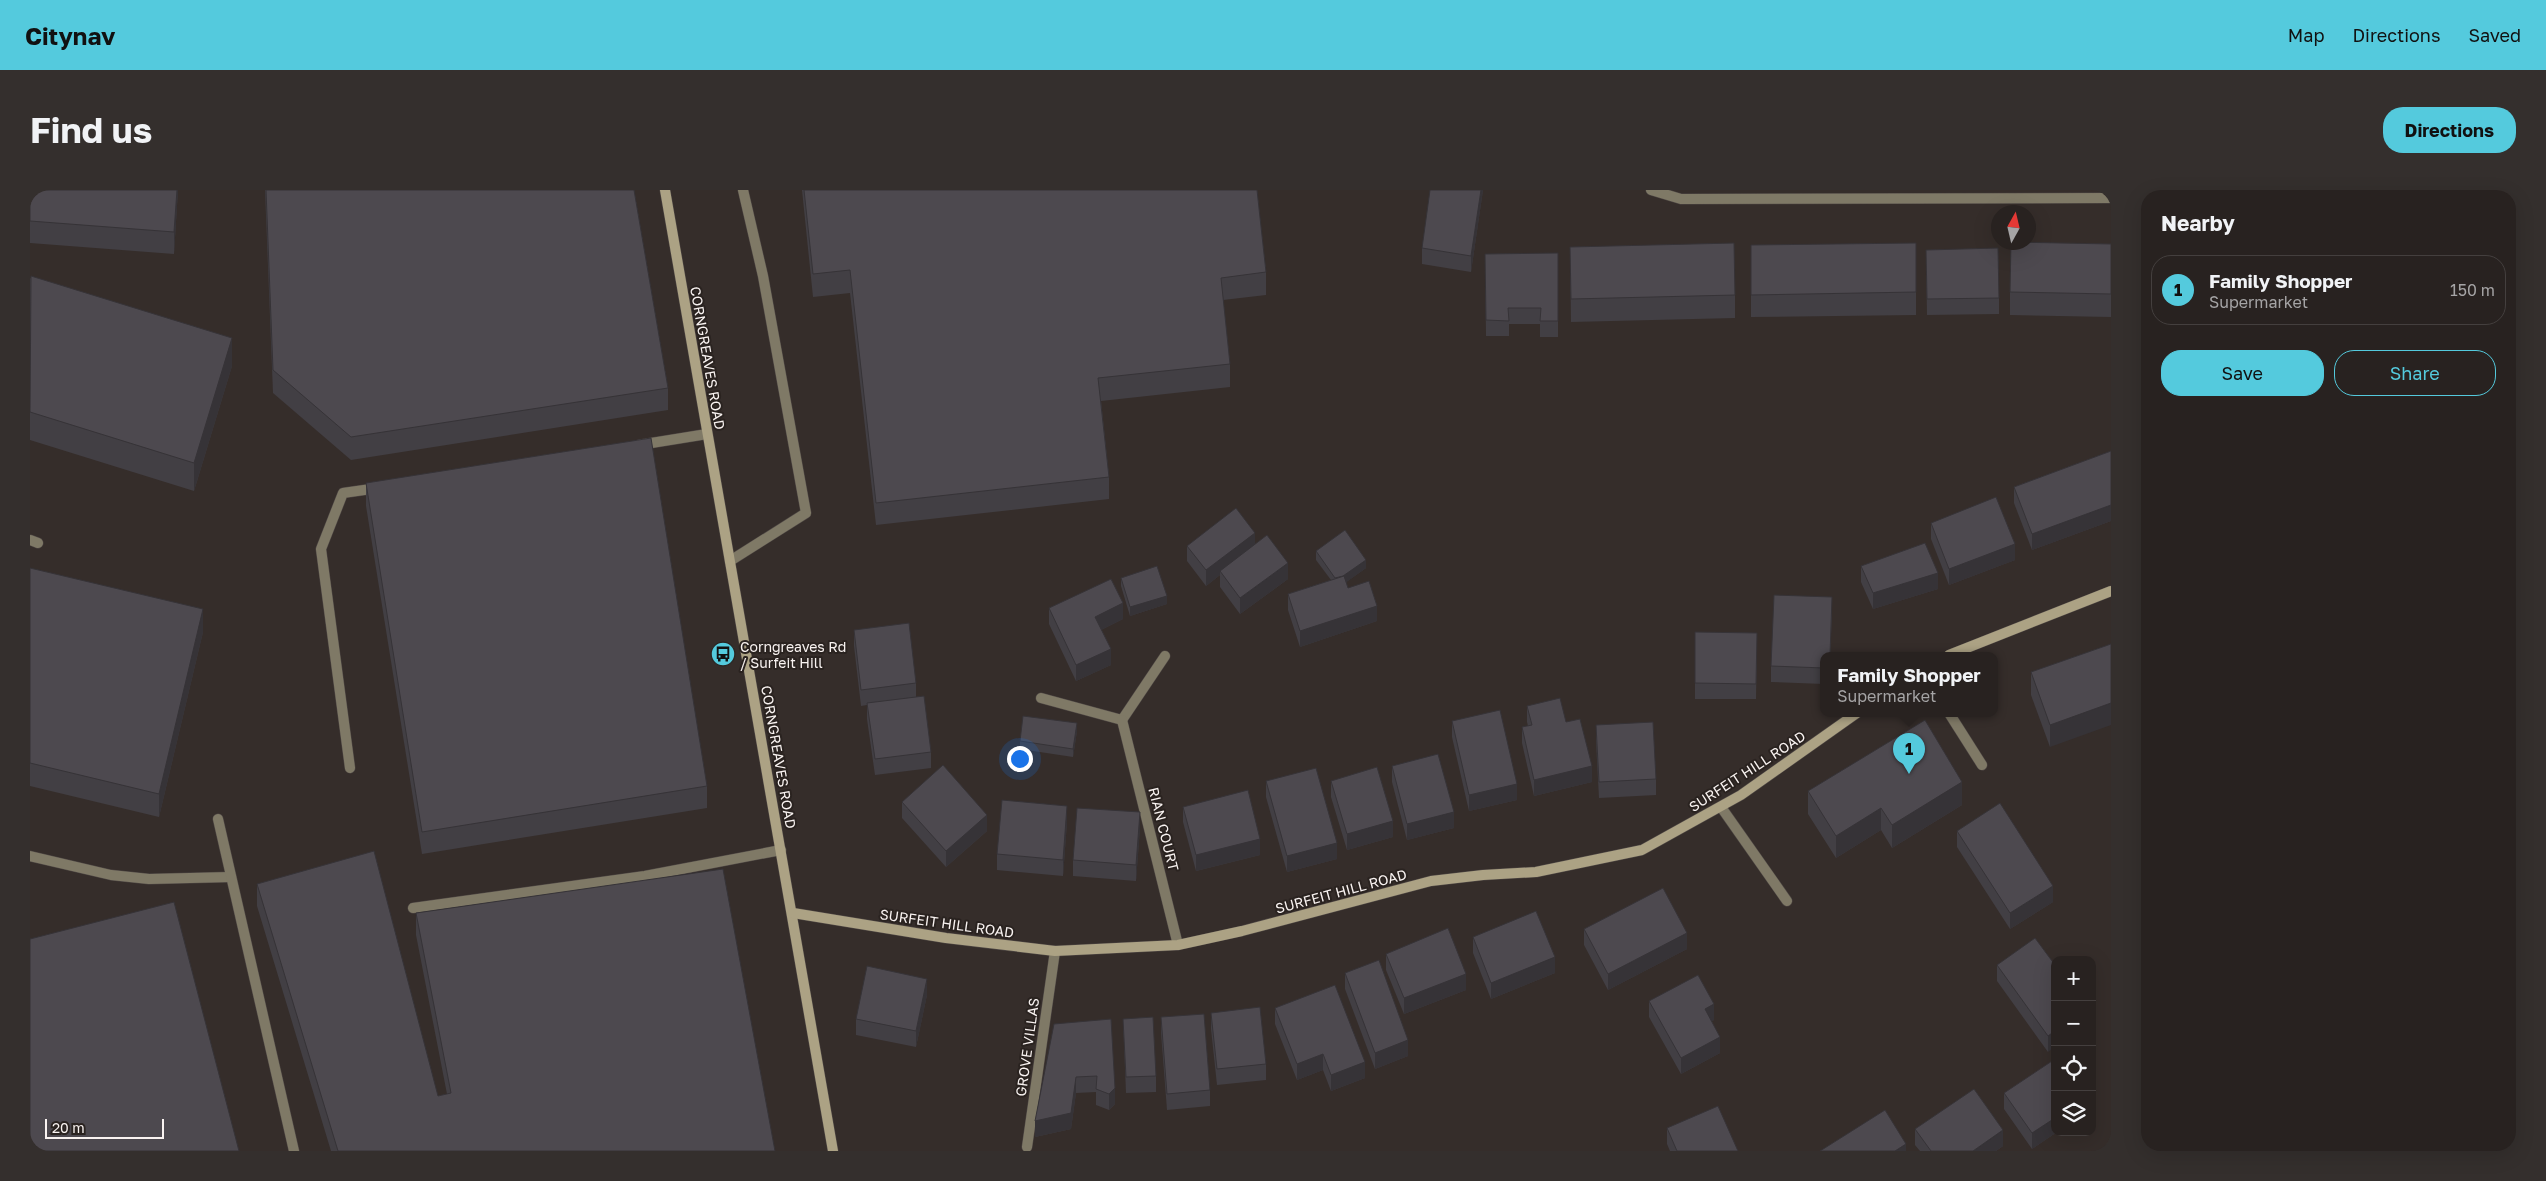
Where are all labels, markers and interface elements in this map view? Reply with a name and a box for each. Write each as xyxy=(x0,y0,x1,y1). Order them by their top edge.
text: Citynav xyxy=(25,21,115,50)
text: Map xyxy=(2288,24,2324,46)
text: Directions xyxy=(2352,24,2440,46)
text: Saved xyxy=(2468,24,2521,46)
button: Directions xyxy=(2383,107,2516,153)
text: Find us xyxy=(30,109,152,151)
north arrow xyxy=(1991,205,2036,250)
text: Nearby xyxy=(2161,210,2235,236)
text: Family Shopper xyxy=(2209,269,2353,292)
text: 1 xyxy=(2174,280,2182,300)
text: 150 m xyxy=(2450,280,2495,300)
street label: CORNGREAVES ROAD xyxy=(687,285,729,431)
text: Supermarket xyxy=(2209,292,2308,312)
button: Save xyxy=(2161,350,2324,396)
button: Share xyxy=(2334,350,2496,396)
place label: Corngreaves Rd / Surfeit Hill xyxy=(740,638,846,671)
bus stop icon: Corngreaves Rd / Surfeit Hill xyxy=(710,641,736,667)
popup xyxy=(1820,652,1998,717)
text: Family Shopper xyxy=(1837,663,1981,686)
street label: CORNGREAVES ROAD xyxy=(758,684,800,830)
text: Supermarket xyxy=(1837,686,1936,706)
street label: SURFEIT HILL ROAD xyxy=(1686,727,1808,815)
pin: 1 xyxy=(1893,733,1925,774)
your location xyxy=(1007,746,1033,772)
street label: RIAN COURT xyxy=(1145,785,1183,873)
street label: SURFEIT HILL ROAD xyxy=(1273,865,1409,917)
street label: SURFEIT HILL ROAD xyxy=(879,905,1015,941)
map controls xyxy=(2051,956,2096,1136)
button: + xyxy=(2051,956,2096,1001)
street label: GROVE VILLAS xyxy=(1012,997,1042,1097)
button: − xyxy=(2051,1001,2096,1046)
button: locate xyxy=(2051,1046,2096,1091)
button: layers xyxy=(2051,1091,2096,1136)
scale bar xyxy=(45,1116,164,1139)
text: 20 m xyxy=(52,1119,85,1136)

